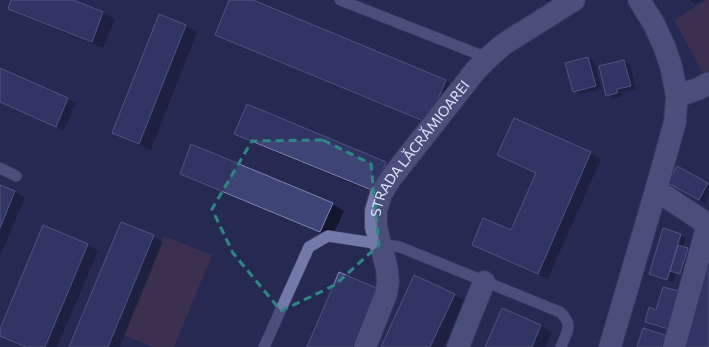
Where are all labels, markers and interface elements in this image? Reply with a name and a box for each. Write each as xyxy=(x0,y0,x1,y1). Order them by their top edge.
street label: STRADA LĂCRĂMIOAREI xyxy=(367,77,473,217)

